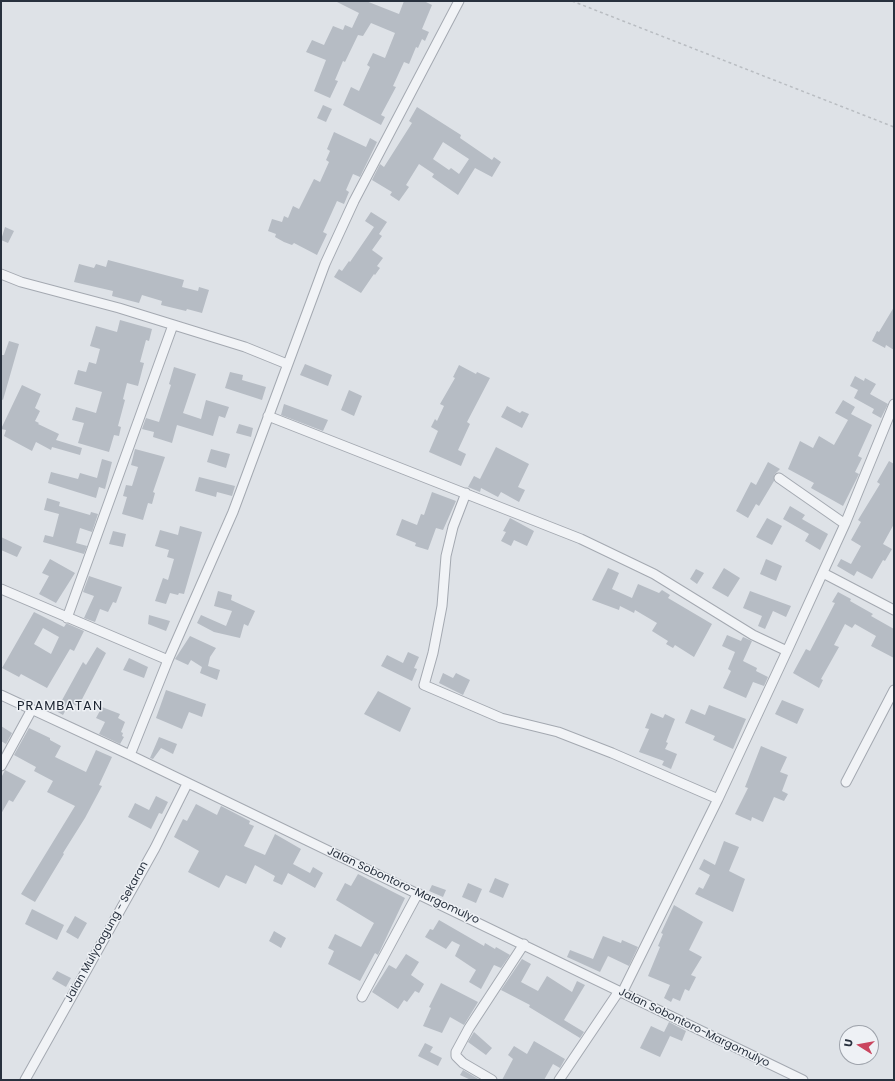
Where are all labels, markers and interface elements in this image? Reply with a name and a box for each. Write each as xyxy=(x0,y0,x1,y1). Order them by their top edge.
district label: PRAMBATAN xyxy=(17,699,103,715)
street label: Jalan Sobontoro-Margomulyo xyxy=(325,845,481,927)
street label: Jalan Mulyoagung - Sekaran xyxy=(63,859,151,1005)
street label: Jalan Sobontoro-Margomulyo xyxy=(616,986,772,1070)
north arrow xyxy=(839,1025,879,1065)
text: U xyxy=(840,1038,857,1048)

